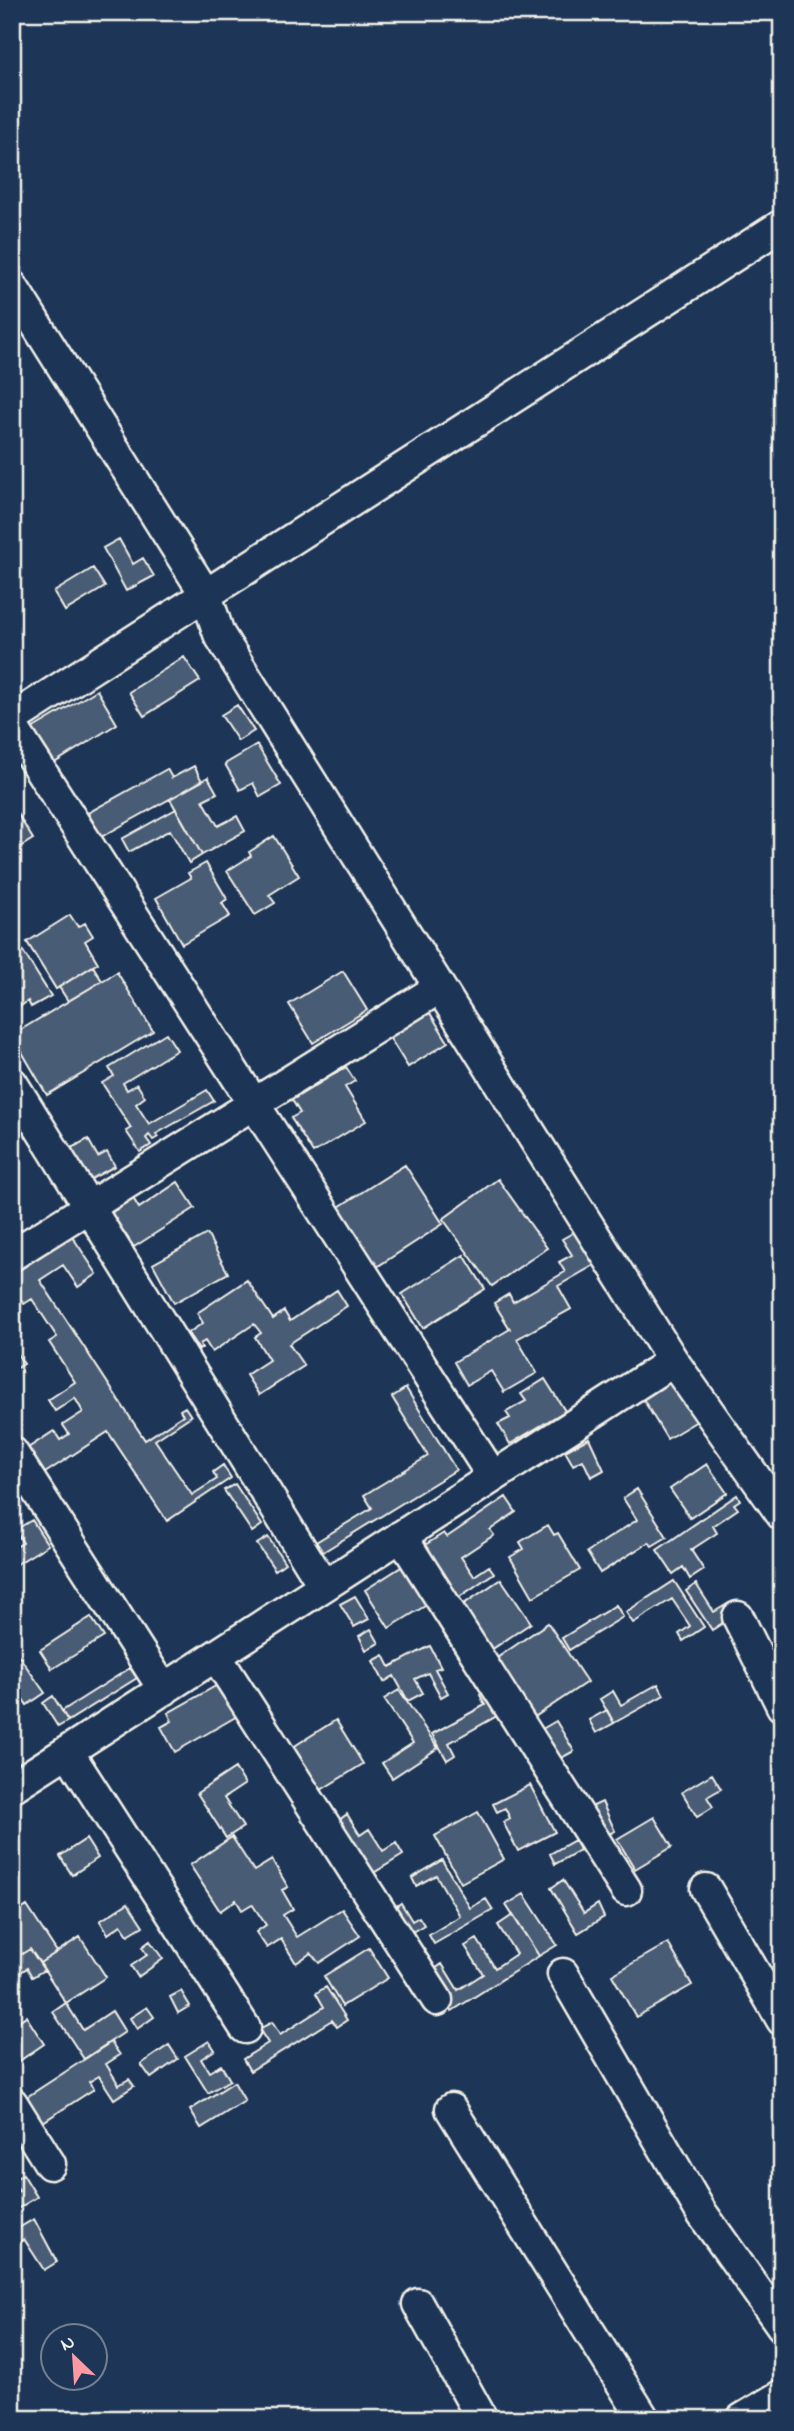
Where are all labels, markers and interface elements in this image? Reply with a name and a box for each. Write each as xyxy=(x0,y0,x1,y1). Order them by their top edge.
north arrow xyxy=(38,2322,108,2392)
text: N xyxy=(56,2329,80,2359)

